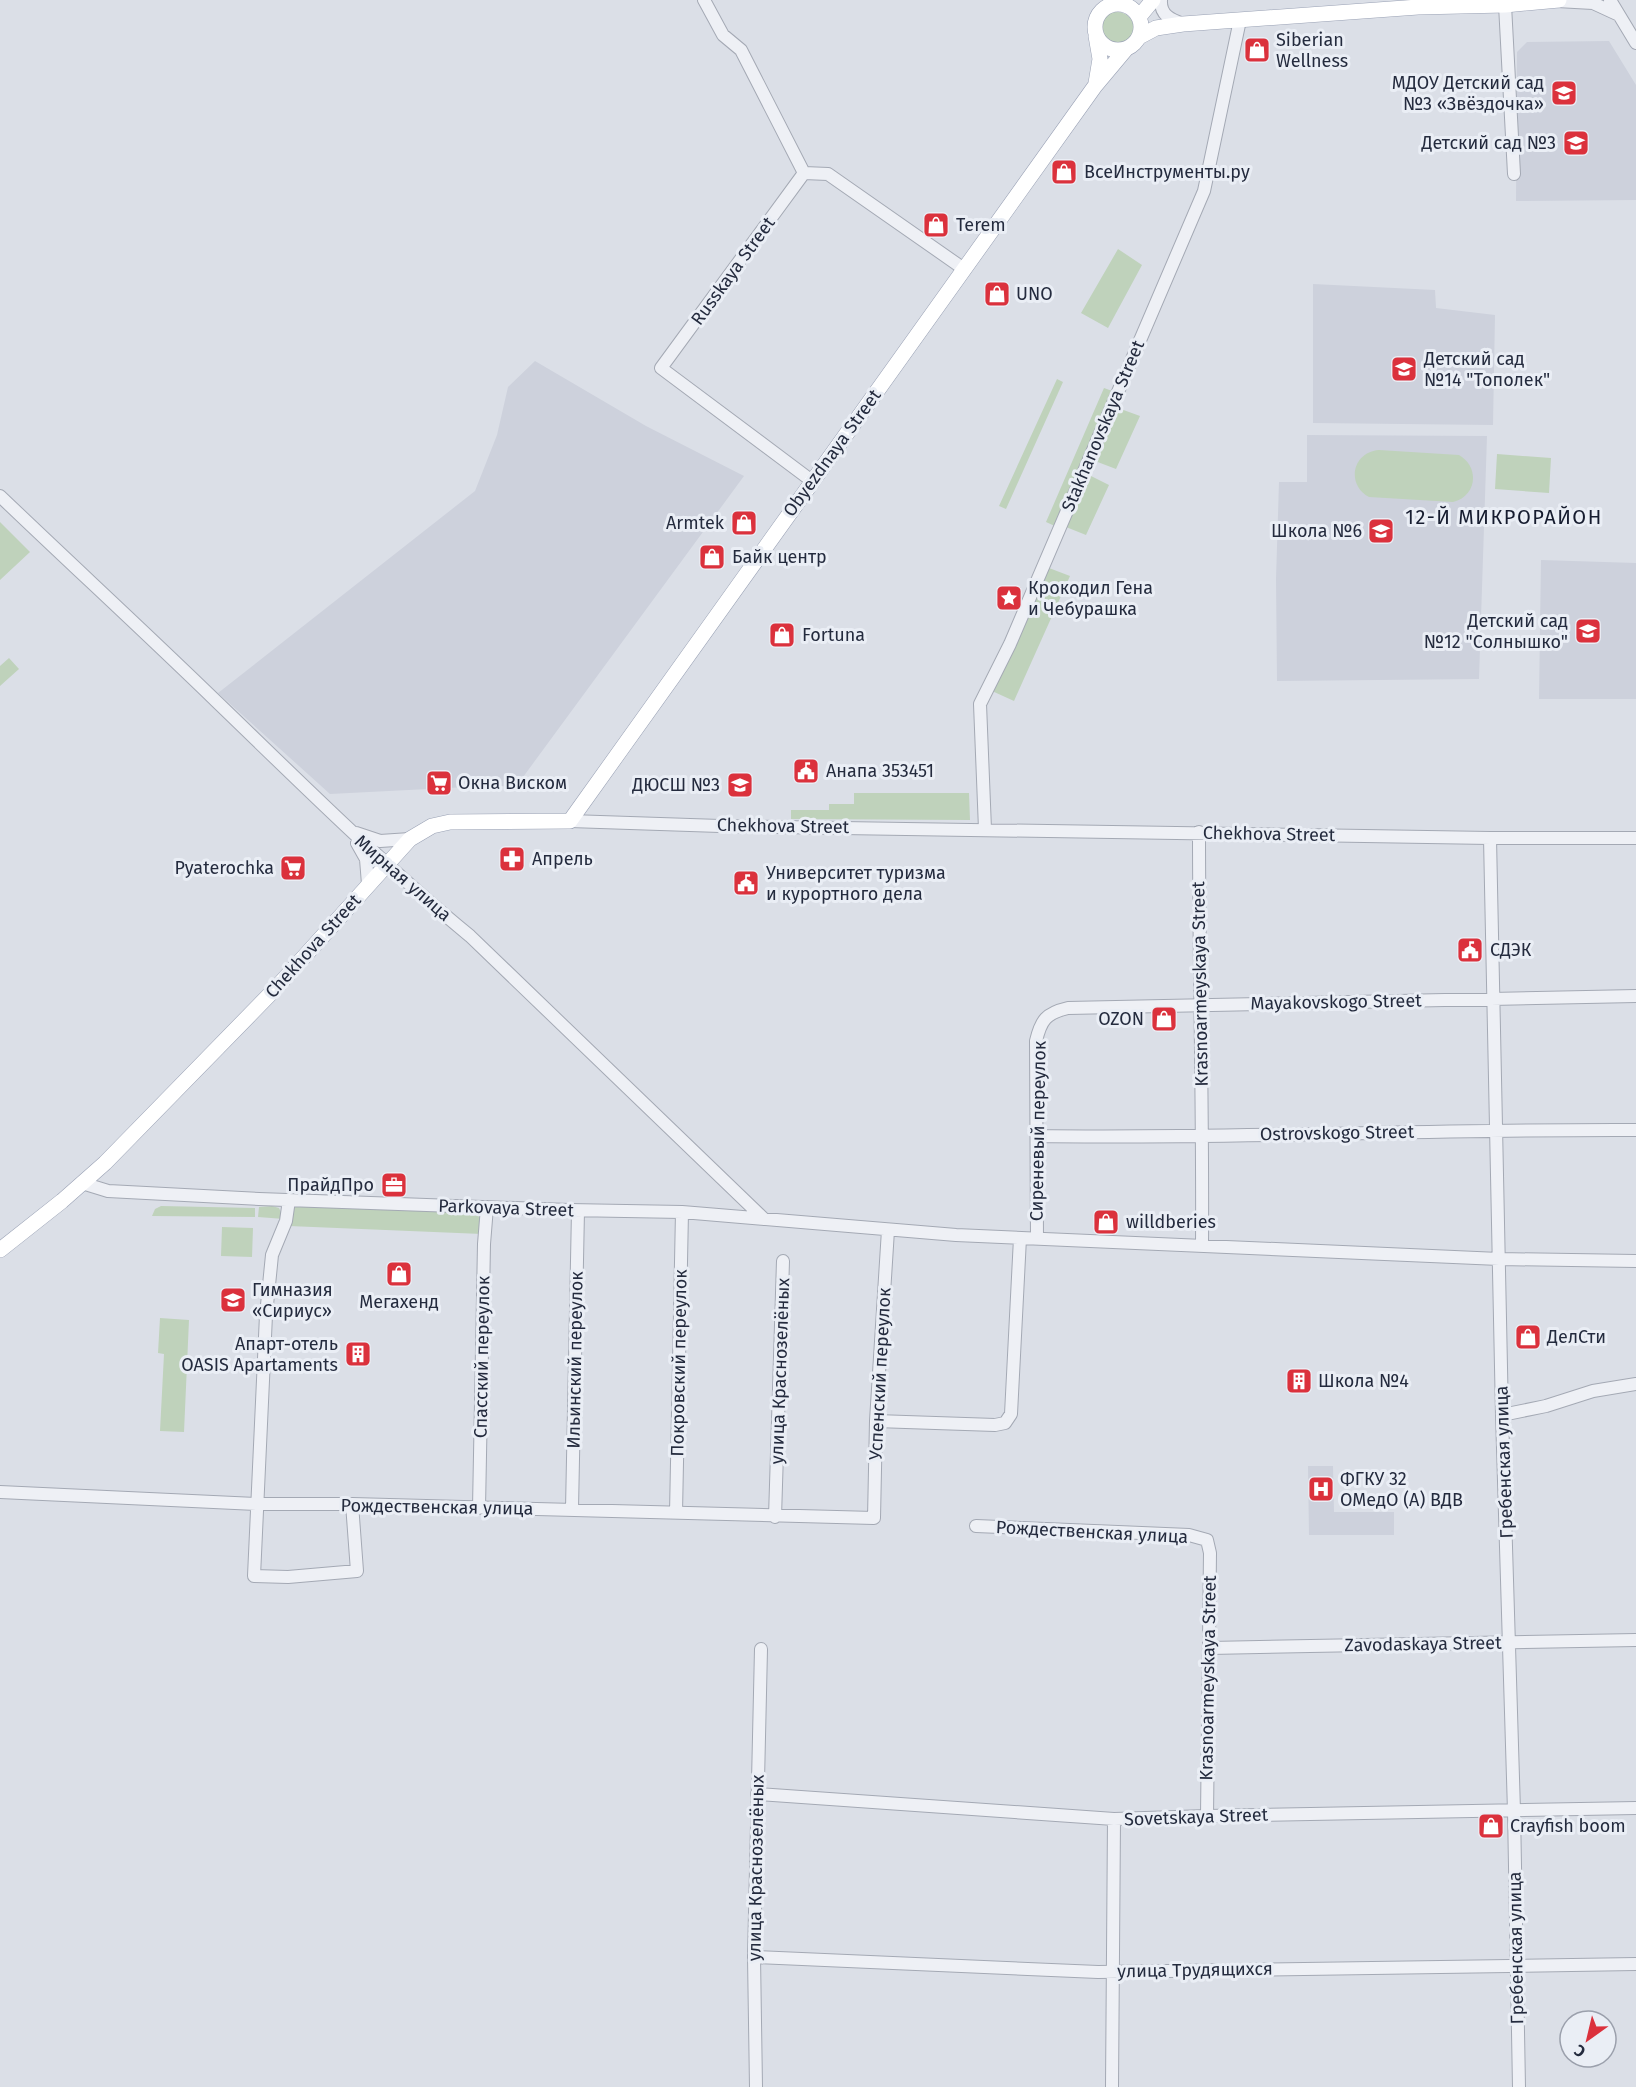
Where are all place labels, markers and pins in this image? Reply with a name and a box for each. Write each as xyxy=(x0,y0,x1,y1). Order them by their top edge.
place label: Siberian Wellness xyxy=(1276,29,1348,72)
shop icon: Siberian Wellness xyxy=(1242,35,1272,65)
place label: МДОУ Детский сад №3 «Звёздочка» xyxy=(1392,72,1544,115)
school or university icon: МДОУ Детский сад №3 «Звёздочка» xyxy=(1549,78,1579,108)
school or university icon: Детский сад №3 xyxy=(1561,128,1591,158)
place label: Детский сад №3 xyxy=(1420,132,1556,154)
shop icon: ВсеИнструменты.ру xyxy=(1049,157,1079,187)
place label: ВсеИнструменты.ру xyxy=(1084,161,1250,183)
shop icon: Terem xyxy=(921,210,951,240)
place label: Terem xyxy=(956,214,1006,236)
shop icon: UNO xyxy=(982,279,1012,309)
place label: UNO xyxy=(1016,283,1053,305)
place label: Детский сад №14 "Тополек" xyxy=(1423,348,1550,391)
school or university icon: Детский сад №14 "Тополек" xyxy=(1389,354,1419,384)
shop icon: Armtek xyxy=(729,508,759,538)
place label: Armtek xyxy=(666,512,725,534)
school or university icon: Школа №6 xyxy=(1366,516,1396,546)
place label: Школа №6 xyxy=(1271,520,1362,542)
shop icon: Байк центр xyxy=(697,542,727,572)
place label: Байк центр xyxy=(732,546,827,568)
place label: Крокодил Гена и Чебурашка xyxy=(1028,577,1153,620)
place icon: Крокодил Гена и Чебурашка xyxy=(994,583,1024,613)
place label: Детский сад №12 "Солнышко" xyxy=(1424,610,1568,653)
school or university icon: Детский сад №12 "Солнышко" xyxy=(1573,616,1603,646)
shop icon: Fortuna xyxy=(767,620,797,650)
place label: Fortuna xyxy=(802,624,865,646)
public building icon: Анапа 353451 xyxy=(791,756,821,786)
place label: Анапа 353451 xyxy=(826,760,934,782)
supermarket icon: Окна Виском xyxy=(424,768,454,798)
school or university icon: ДЮСШ №3 xyxy=(725,770,755,800)
place label: Окна Виском xyxy=(458,772,567,794)
place label: ДЮСШ №3 xyxy=(631,774,720,796)
pharmacy icon: Апрель xyxy=(497,844,527,874)
place label: Апрель xyxy=(532,848,593,870)
supermarket icon: Pyaterochka xyxy=(278,853,308,883)
place label: Pyaterochka xyxy=(174,857,274,879)
place label: Университет туризма и курортного дела xyxy=(766,862,946,905)
public building icon: Университет туризма и курортного дела xyxy=(731,868,761,898)
public building icon: СДЭК xyxy=(1455,935,1485,965)
place label: СДЭК xyxy=(1490,939,1532,961)
shop icon: OZON xyxy=(1149,1004,1179,1034)
place label: OZON xyxy=(1098,1008,1144,1030)
office icon: ПрайдПро xyxy=(379,1170,409,1200)
place label: ПрайдПро xyxy=(287,1174,374,1196)
shop icon: willdberies xyxy=(1091,1207,1121,1237)
place label: willdberies xyxy=(1126,1211,1216,1233)
shop icon: Мегахенд xyxy=(384,1259,414,1289)
place label: Гимназия «Сириус» xyxy=(252,1279,333,1322)
school or university icon: Гимназия «Сириус» xyxy=(218,1285,248,1315)
place label: Мегахенд xyxy=(359,1291,439,1313)
shop icon: ДелСти xyxy=(1513,1322,1543,1352)
place label: ДелСти xyxy=(1546,1326,1606,1348)
place label: Апарт-отель OASIS Apartaments xyxy=(181,1333,338,1376)
building icon: Апарт-отель OASIS Apartaments xyxy=(343,1339,373,1369)
building icon: Школа №4 xyxy=(1284,1366,1314,1396)
place label: Школа №4 xyxy=(1318,1370,1409,1392)
place label: ФГКУ 32 ОМедО (А) ВДВ xyxy=(1340,1468,1463,1511)
hospital icon: ФГКУ 32 ОМедО (А) ВДВ xyxy=(1306,1474,1336,1504)
shop icon: Crayfish boom xyxy=(1476,1811,1506,1841)
place label: Crayfish boom xyxy=(1510,1815,1626,1837)

